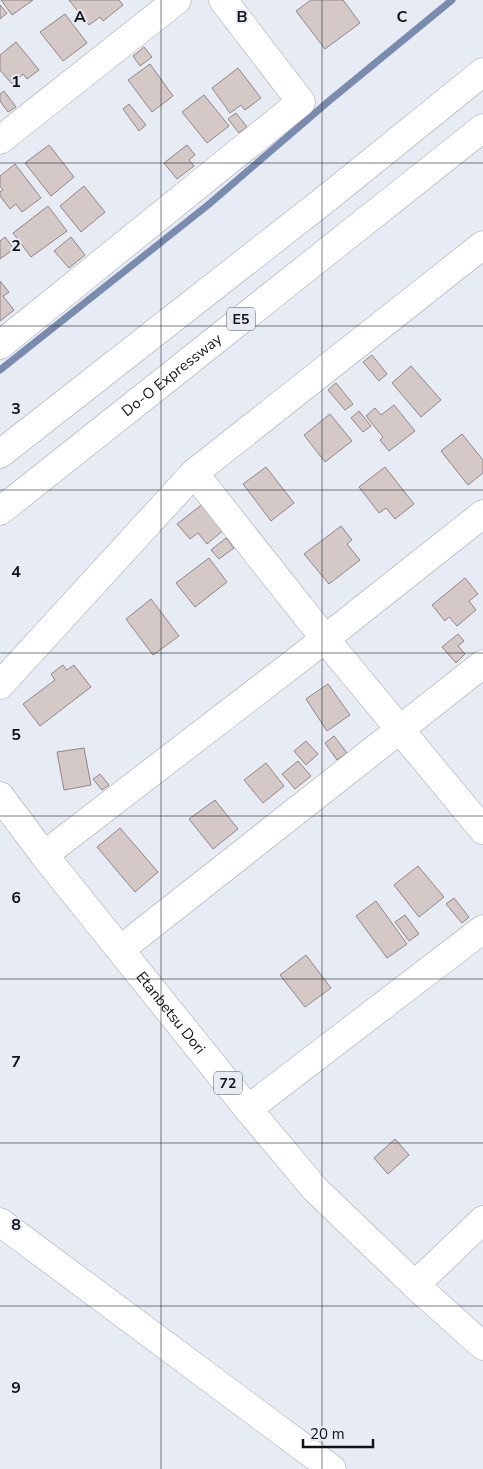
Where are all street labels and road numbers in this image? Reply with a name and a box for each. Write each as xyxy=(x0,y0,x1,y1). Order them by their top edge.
road number: E5 xyxy=(227,308,255,330)
street label: Do-O Expressway xyxy=(117,329,226,421)
street label: Etanbetsu Dori xyxy=(132,967,210,1058)
road number: 72 xyxy=(214,1072,242,1094)

